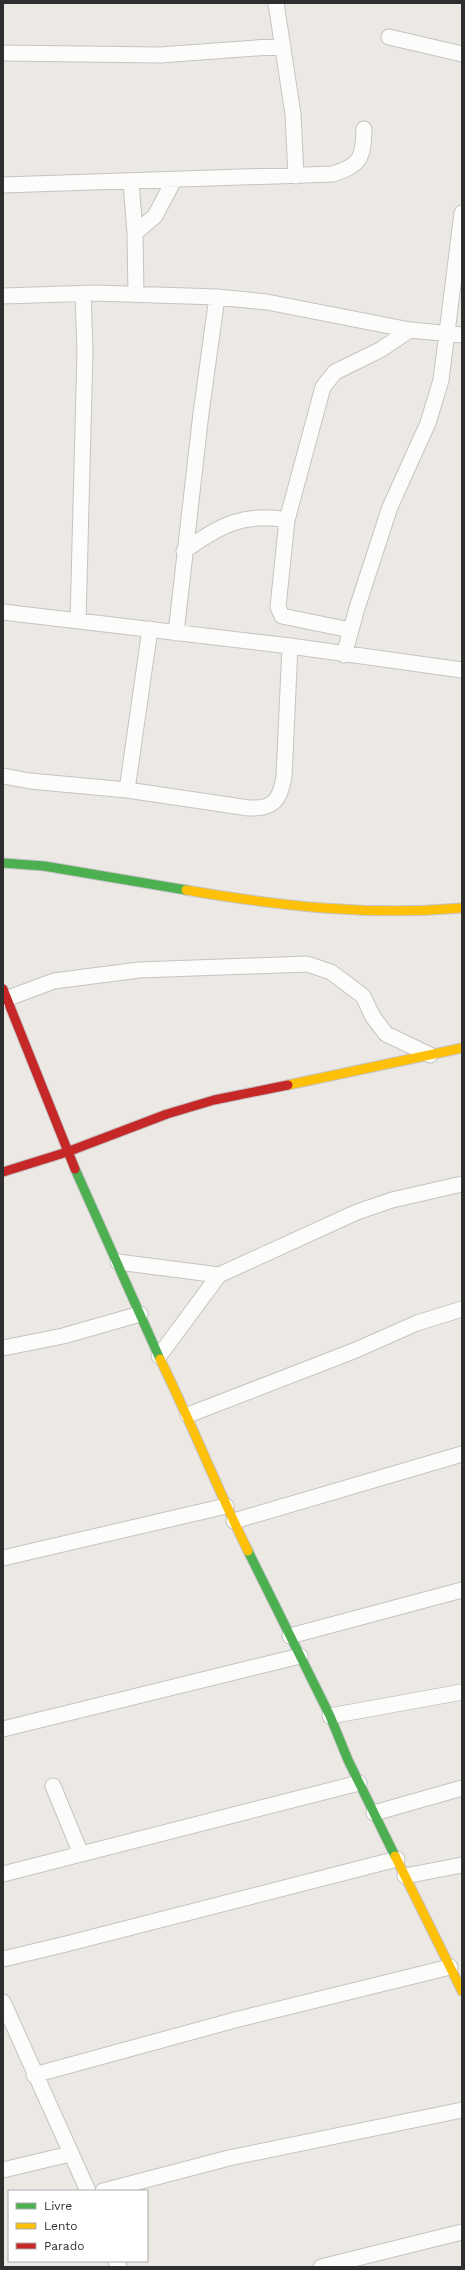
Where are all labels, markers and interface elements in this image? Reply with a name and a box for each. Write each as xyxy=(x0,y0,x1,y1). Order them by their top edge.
legend xyxy=(8,2190,148,2262)
text: Livre xyxy=(44,2199,72,2213)
text: Lento xyxy=(44,2219,78,2233)
text: Parado xyxy=(44,2239,84,2253)

